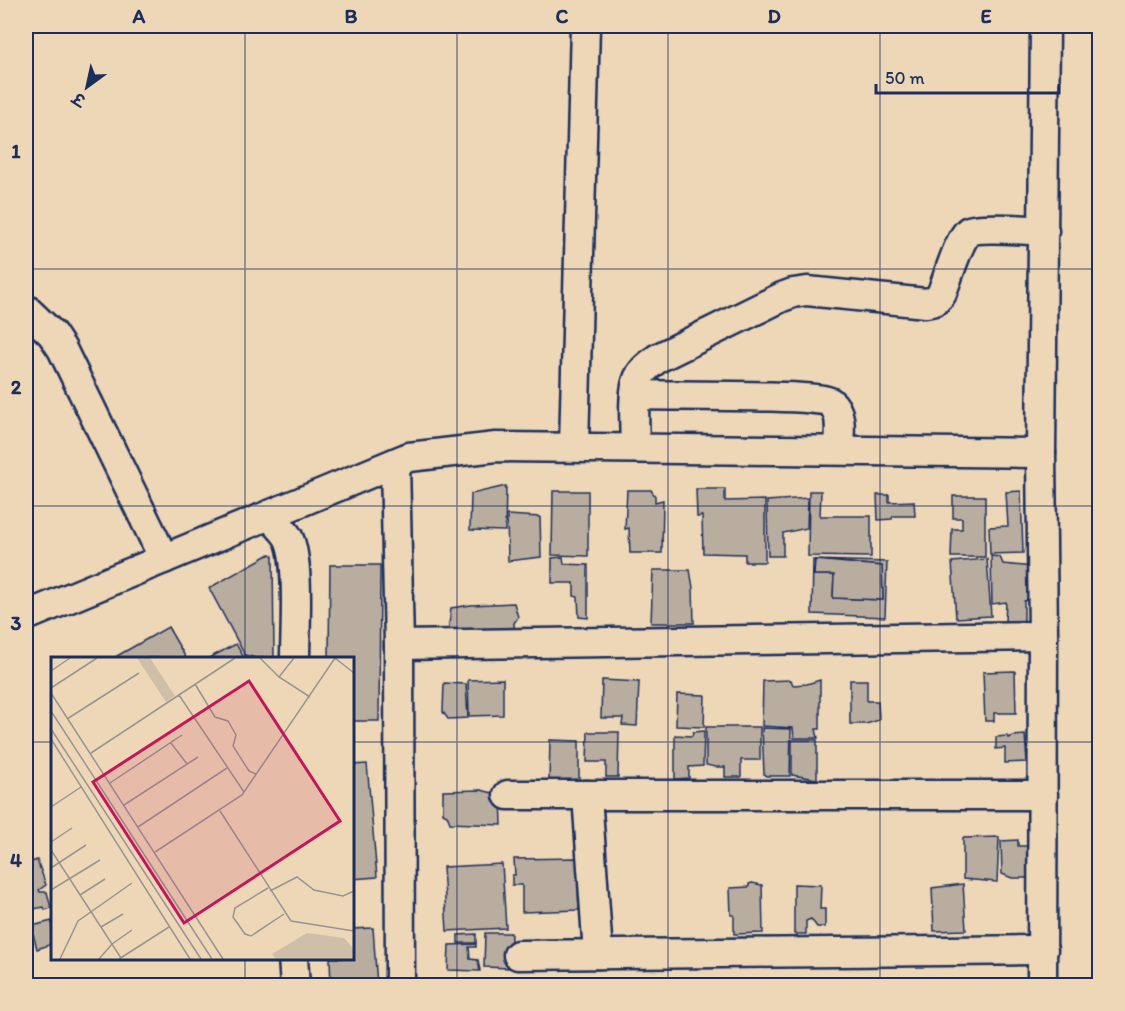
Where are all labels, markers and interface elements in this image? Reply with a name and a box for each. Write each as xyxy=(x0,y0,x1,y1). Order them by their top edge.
text: A xyxy=(132,4,146,28)
text: B xyxy=(345,4,358,28)
text: C xyxy=(556,4,569,28)
text: D xyxy=(767,4,781,28)
text: E xyxy=(980,4,992,28)
north arrow xyxy=(57,57,117,117)
scale bar xyxy=(876,57,1059,95)
text: 50 m xyxy=(885,67,925,89)
text: उ xyxy=(68,88,90,111)
text: 1 xyxy=(11,139,21,163)
text: 2 xyxy=(11,375,22,399)
text: 3 xyxy=(11,611,22,635)
inset map xyxy=(51,657,354,960)
text: 4 xyxy=(10,848,22,872)

